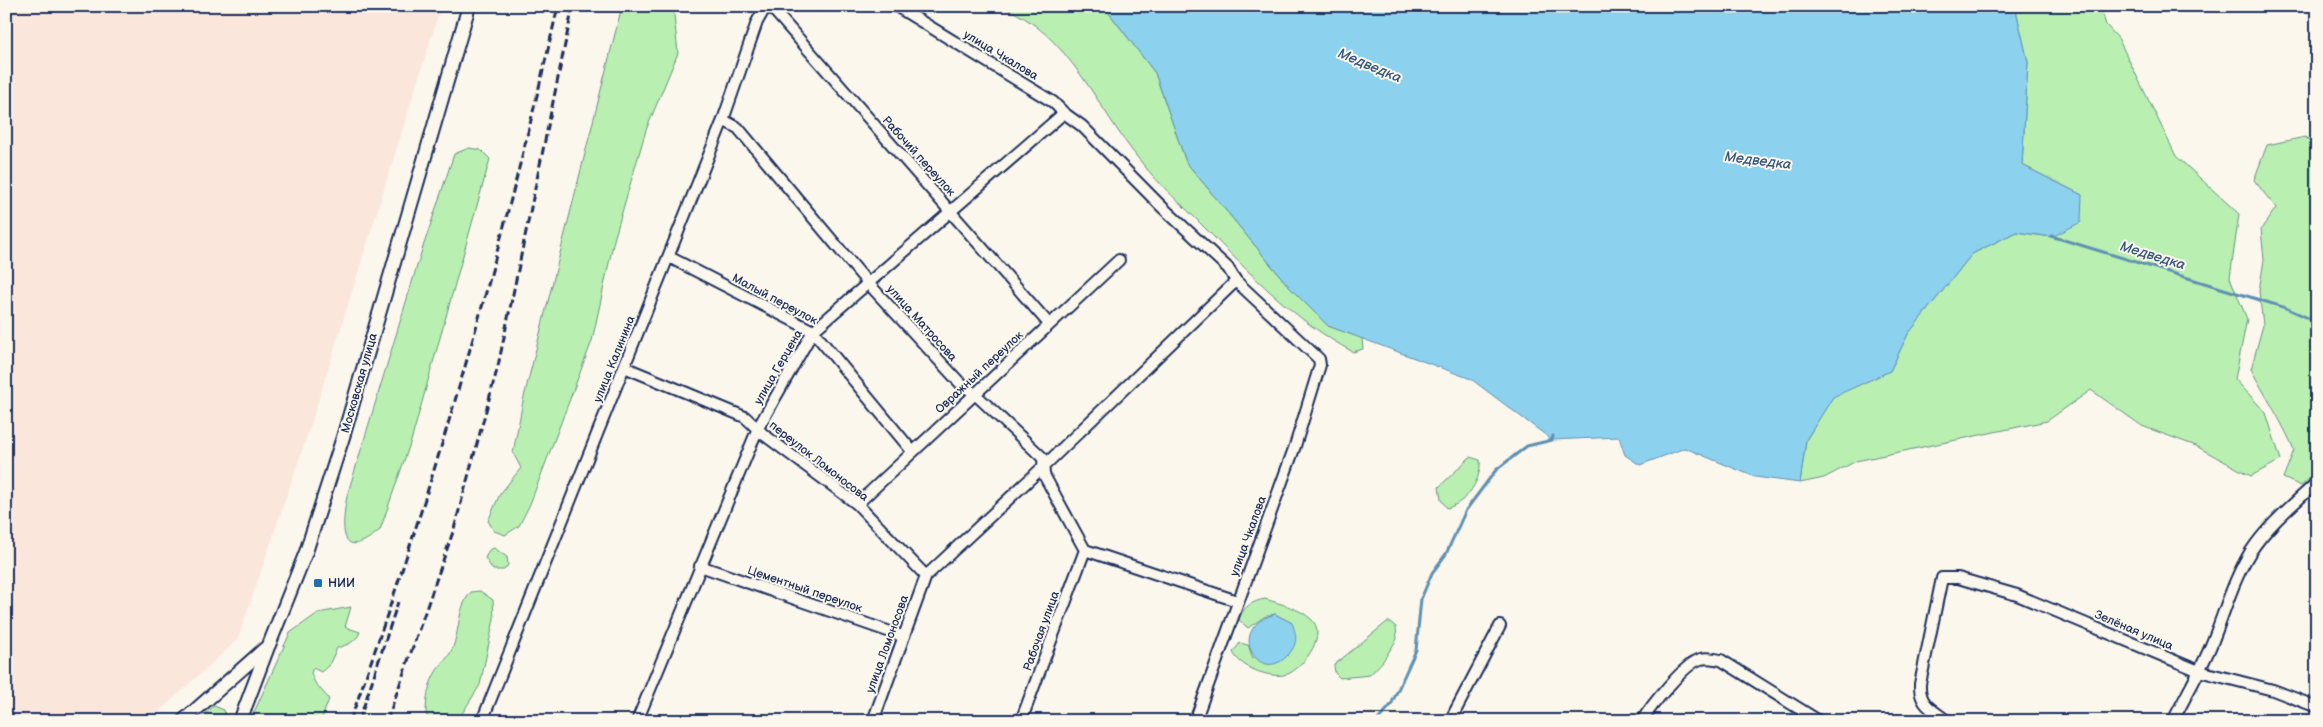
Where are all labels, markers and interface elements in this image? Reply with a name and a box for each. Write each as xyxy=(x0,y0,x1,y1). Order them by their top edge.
street label: улица Чкалова xyxy=(961,27,1041,84)
water label: Медведка xyxy=(1335,44,1404,86)
street label: Рабочий переулок xyxy=(879,113,959,200)
water label: Медведка xyxy=(1723,148,1792,173)
water label: Медведка xyxy=(2118,237,2188,273)
street label: Малый переулок xyxy=(729,271,821,329)
street label: улица Матросова xyxy=(883,282,960,365)
street label: улица Калинина xyxy=(590,314,639,405)
street label: улица Герцена xyxy=(751,327,806,407)
street label: Овражный переулок xyxy=(932,327,1027,417)
street label: Московская улица xyxy=(338,331,381,435)
street label: переулок Ломоносова xyxy=(766,418,871,505)
street label: улица Чкалова xyxy=(1227,494,1270,578)
street label: Цементный переулок xyxy=(745,563,865,616)
place label: НИИ xyxy=(328,576,355,591)
marker: НИИ xyxy=(312,577,324,589)
street label: Рабочая улица xyxy=(1020,589,1063,673)
street label: улица Ломоносова xyxy=(863,593,912,695)
street label: Зелёная улица xyxy=(2092,607,2175,654)

